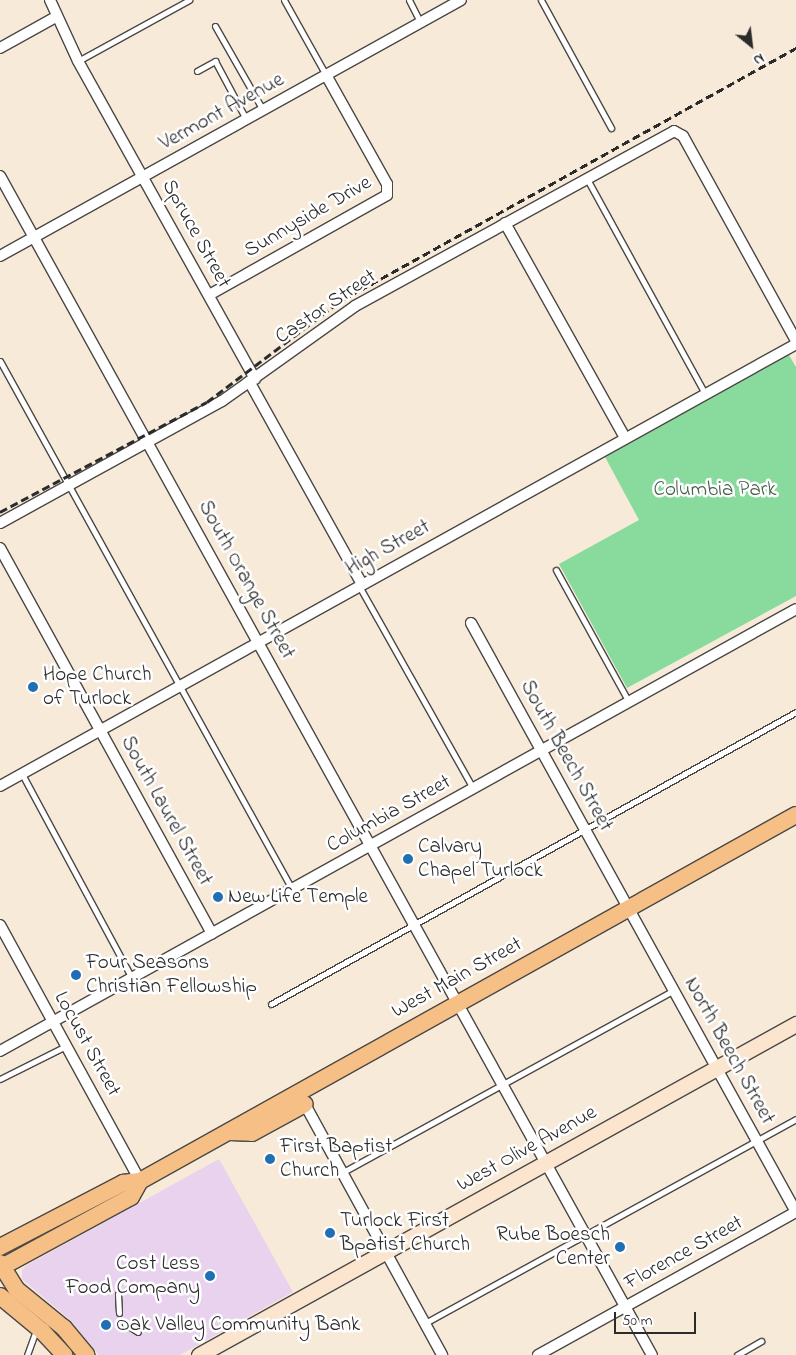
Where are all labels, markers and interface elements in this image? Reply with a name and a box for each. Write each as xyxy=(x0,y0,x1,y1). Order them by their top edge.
north arrow xyxy=(726,20,776,70)
text: N xyxy=(749,47,768,70)
street label: Vermont Avenue xyxy=(155,67,289,157)
street label: Sunnyside Drive xyxy=(240,170,376,264)
street label: Spruce Street xyxy=(156,175,236,293)
street label: Castor Street xyxy=(271,264,381,350)
park label: Columbia Park xyxy=(654,477,776,503)
street label: South Orange Street xyxy=(192,496,300,664)
street label: High Street xyxy=(341,515,435,581)
place label: Hope Church of Turlock xyxy=(43,662,151,712)
street label: South Beech Street xyxy=(514,676,618,836)
marker: Hope Church of Turlock xyxy=(27,681,39,693)
street label: South Laurel Street xyxy=(114,732,218,890)
street label: Columbia Street xyxy=(323,770,455,858)
place label: Calvary Chapel Turlock xyxy=(418,834,543,884)
marker: Calvary Chapel Turlock xyxy=(402,853,414,865)
place label: New Life Temple xyxy=(228,884,368,910)
marker: New Life Temple xyxy=(212,891,224,903)
street label: West Main Street xyxy=(387,932,527,1024)
place label: Four Seasons Christian Fellowship xyxy=(86,950,257,1000)
marker: Four Seasons Christian Fellowship xyxy=(70,969,82,981)
street label: North Beech Street xyxy=(678,973,780,1129)
street label: Locust Street xyxy=(48,987,126,1101)
street label: West Olive Avenue xyxy=(453,1100,601,1198)
place label: First Baptist Church xyxy=(280,1134,392,1184)
marker: First Baptist Church xyxy=(264,1153,276,1165)
place label: Turlock First Bpatist Church xyxy=(340,1208,470,1258)
street label: Florence Street xyxy=(621,1210,747,1296)
place label: Rube Boesch Center xyxy=(496,1222,610,1272)
marker: Turlock First Bpatist Church xyxy=(324,1227,336,1239)
marker: Rube Boesch Center xyxy=(614,1241,626,1253)
place label: Cost Less Food Company xyxy=(66,1251,200,1301)
marker: Cost Less Food Company xyxy=(204,1270,216,1282)
scale bar xyxy=(616,1302,698,1334)
text: 50 m xyxy=(622,1310,652,1332)
place label: Oak Valley Community Bank xyxy=(116,1312,360,1338)
marker: Oak Valley Community Bank xyxy=(100,1319,112,1331)

